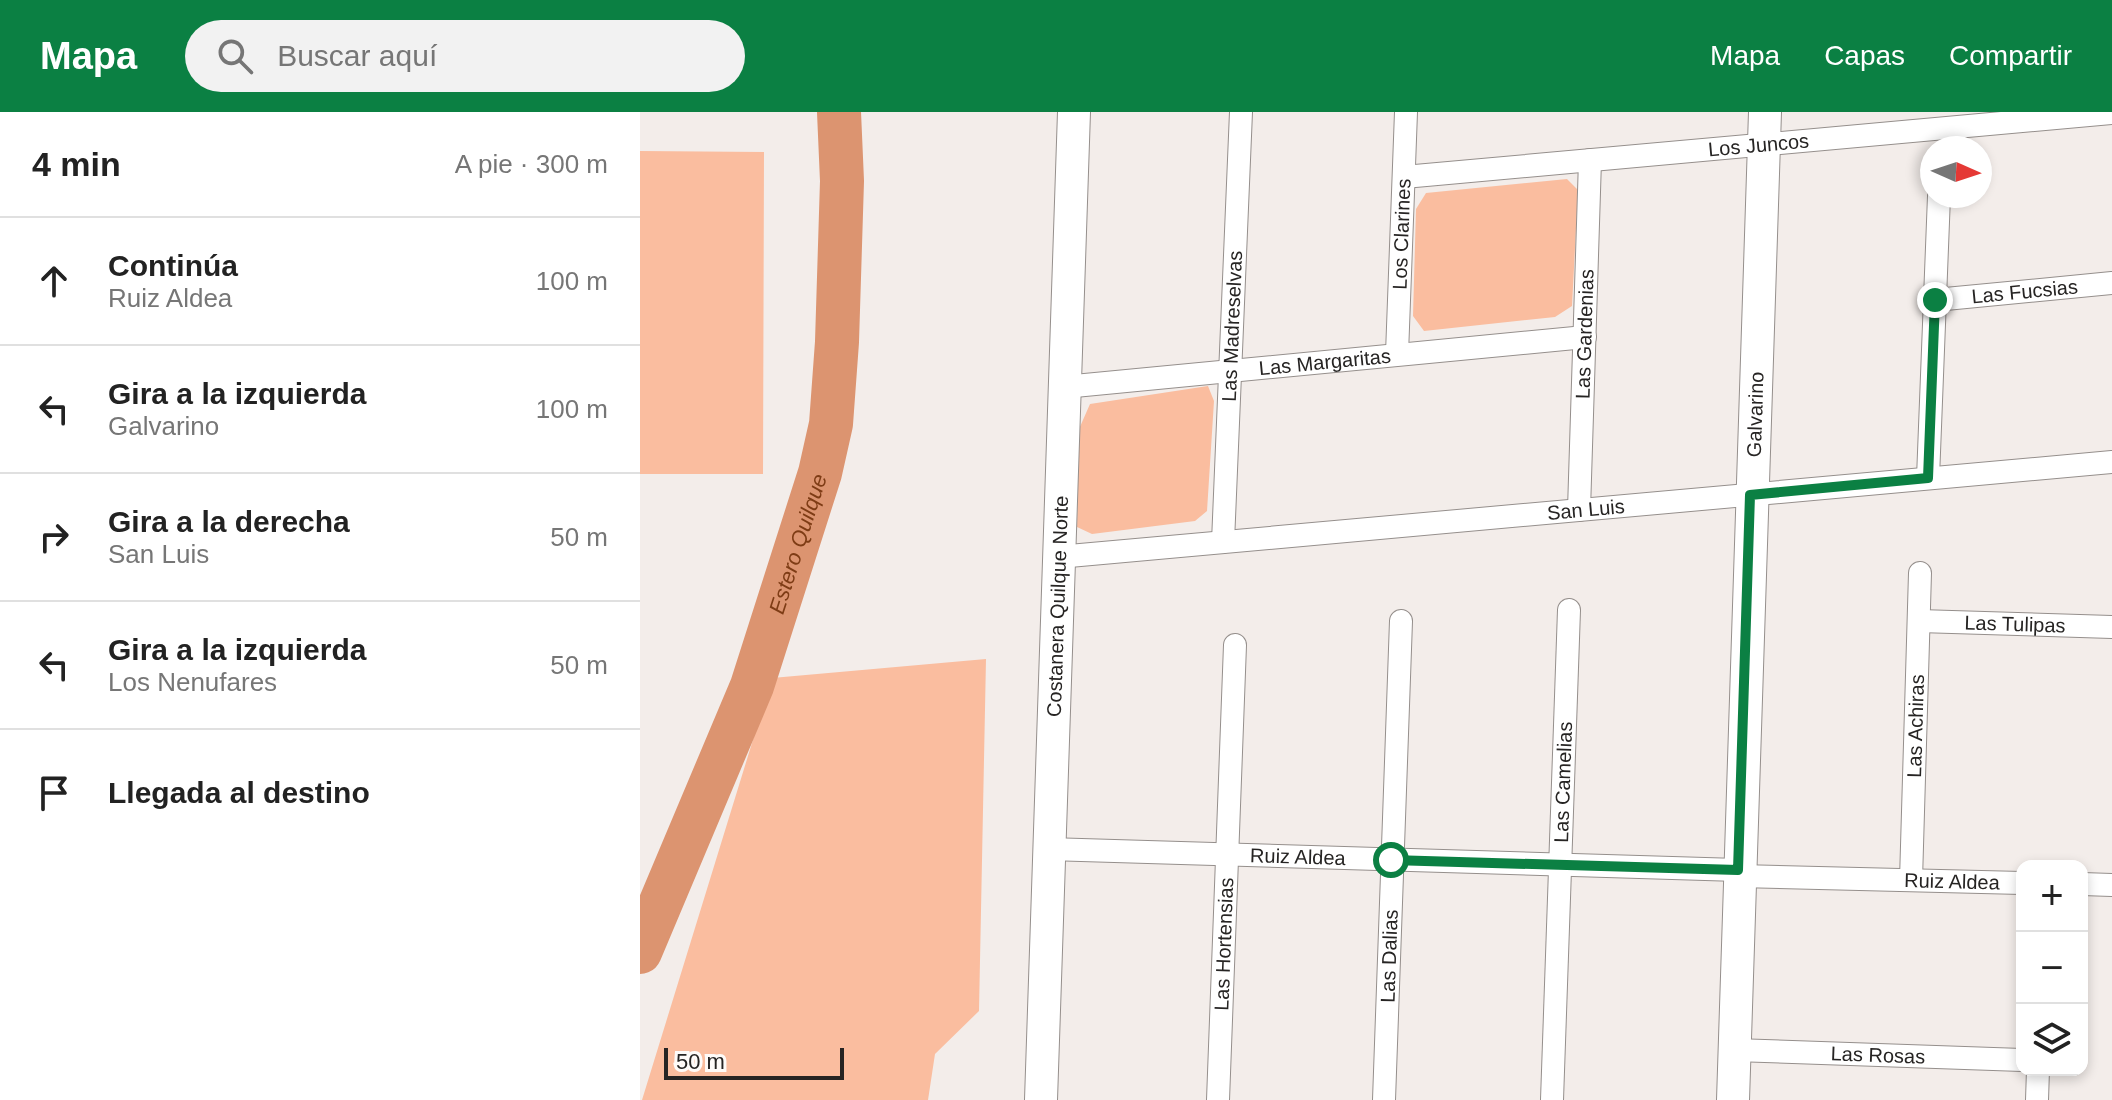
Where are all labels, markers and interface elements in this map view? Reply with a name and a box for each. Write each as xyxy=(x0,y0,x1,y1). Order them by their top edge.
search box xyxy=(185,20,745,92)
icon: search xyxy=(213,34,257,78)
text: Mapa xyxy=(40,35,137,77)
text: Buscar aquí xyxy=(277,39,437,72)
text: Mapa xyxy=(1710,40,1780,71)
text: Capas xyxy=(1824,40,1905,71)
text: Compartir xyxy=(1949,40,2072,71)
street label: Los Juncos xyxy=(1707,129,1810,160)
north arrow xyxy=(1920,136,1992,208)
text: 4 min xyxy=(32,145,121,183)
text: A pie · 300 m xyxy=(455,149,608,179)
street label: Los Clarines xyxy=(1388,178,1415,290)
text: Continúa xyxy=(108,249,238,282)
street label: Las Madreselvas xyxy=(1218,250,1246,402)
icon: ahead xyxy=(32,259,76,303)
text: 100 m xyxy=(536,266,608,296)
street label: Las Gardenias xyxy=(1571,269,1598,399)
street label: Las Fucsias xyxy=(1970,275,2079,307)
route end xyxy=(1917,282,1953,318)
text: Ruiz Aldea xyxy=(108,283,232,313)
street label: Las Margaritas xyxy=(1258,345,1392,379)
street label: Galvarino xyxy=(1743,371,1768,458)
text: Gira a la izquierda xyxy=(108,377,366,410)
icon: left xyxy=(32,387,76,431)
text: 100 m xyxy=(536,394,608,424)
text: Galvarino xyxy=(108,411,219,441)
water label: Estero Quilque xyxy=(764,471,832,617)
street label: Costanera Quilque Norte xyxy=(1043,495,1072,717)
street label: San Luis xyxy=(1546,495,1626,524)
text: Gira a la derecha xyxy=(108,505,350,538)
icon: right xyxy=(32,515,76,559)
text: 50 m xyxy=(550,522,608,552)
text: San Luis xyxy=(108,539,209,569)
street label: Las Tulipas xyxy=(1964,611,2066,637)
text: Gira a la izquierda xyxy=(108,633,366,666)
icon: left xyxy=(32,643,76,687)
text: 50 m xyxy=(550,650,608,680)
text: Los Nenufares xyxy=(108,667,277,697)
street label: Las Achiras xyxy=(1903,674,1928,778)
street label: Las Camelias xyxy=(1550,721,1576,843)
icon: arrive xyxy=(32,771,76,815)
text: Llegada al destino xyxy=(108,776,370,809)
route start xyxy=(1373,842,1409,878)
street label: Ruiz Aldea xyxy=(1250,844,1347,869)
map controls xyxy=(2016,860,2088,1076)
button: + xyxy=(2016,860,2088,932)
street label: Ruiz Aldea xyxy=(1904,869,2001,893)
street label: Las Hortensias xyxy=(1210,877,1237,1011)
street label: Las Dalias xyxy=(1376,909,1402,1003)
button: − xyxy=(2016,932,2088,1004)
button: layers xyxy=(2016,1004,2088,1076)
street label: Las Rosas xyxy=(1830,1042,1926,1068)
scale bar xyxy=(664,1044,844,1080)
text: 50 m xyxy=(676,1049,725,1074)

